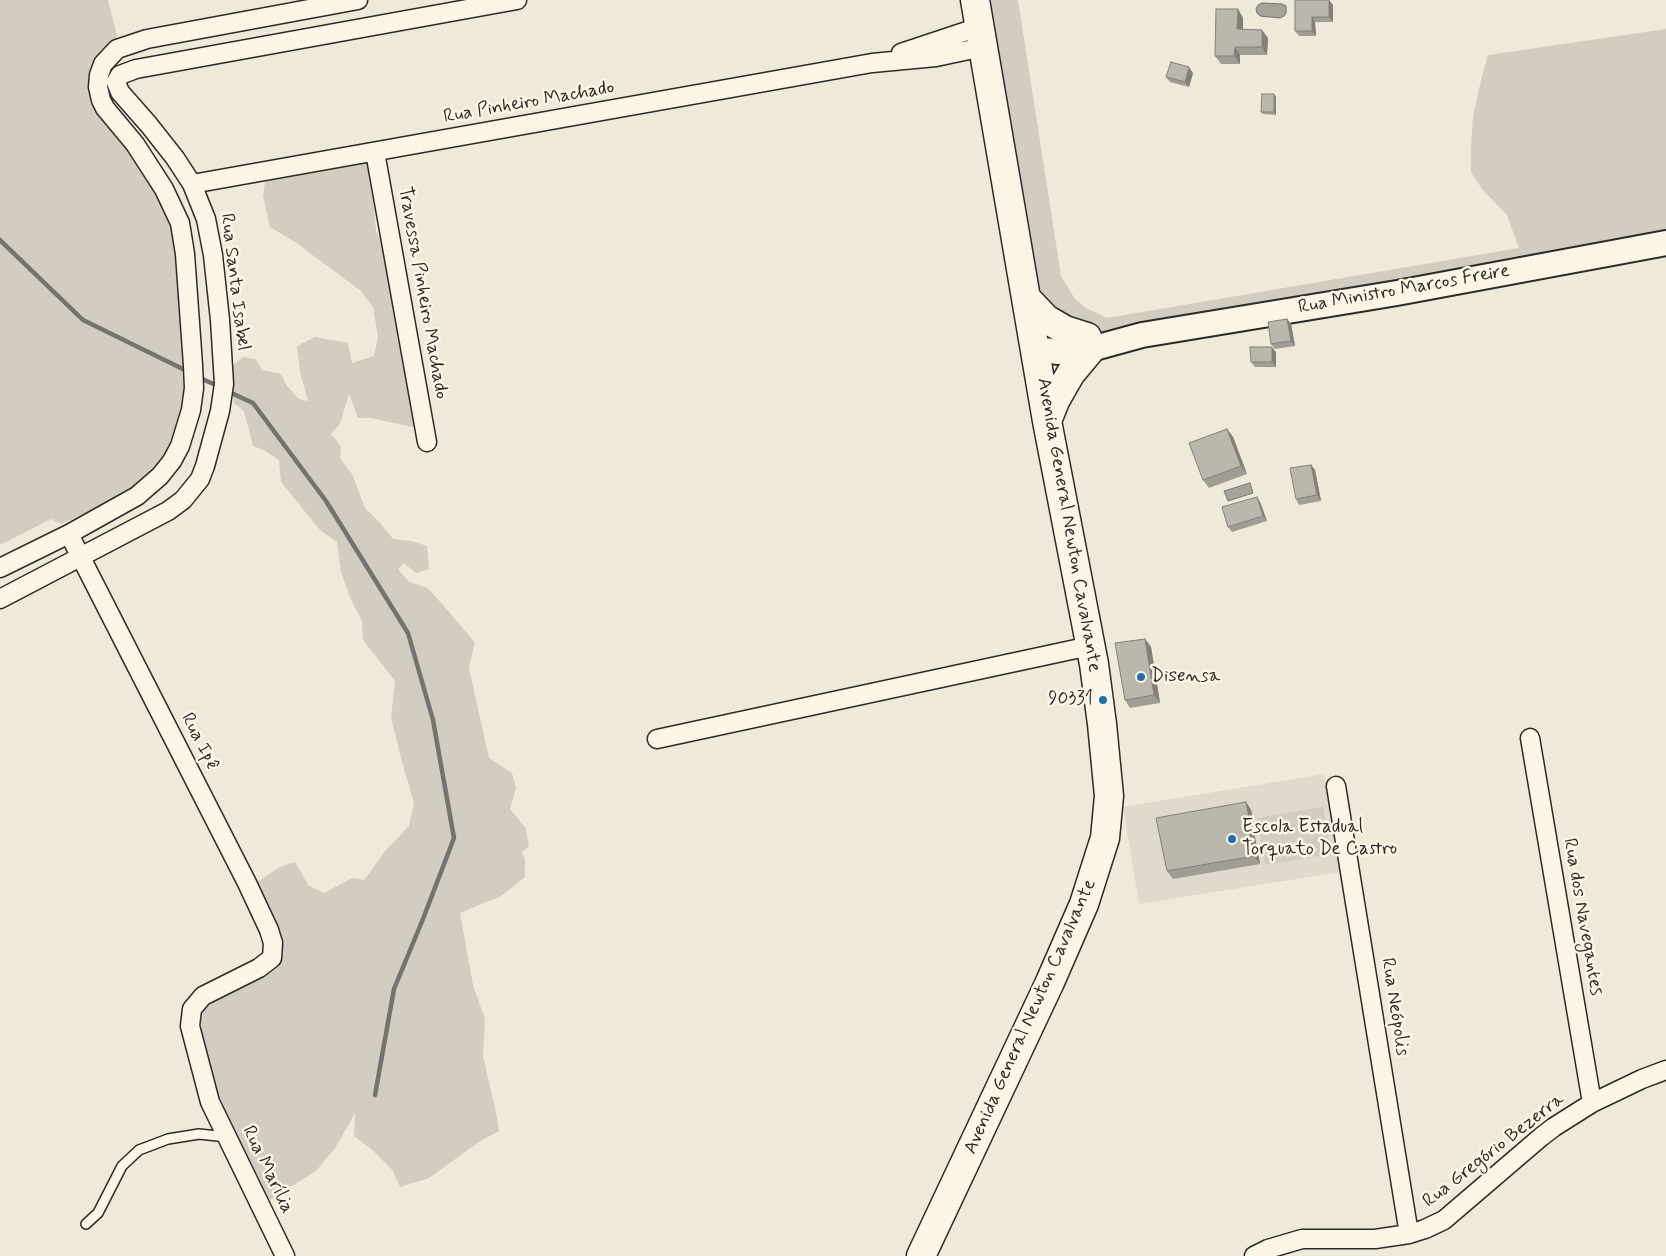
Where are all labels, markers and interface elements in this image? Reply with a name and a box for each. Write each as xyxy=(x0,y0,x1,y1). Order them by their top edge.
street label: Rua Pinheiro Machado xyxy=(442,77,616,129)
street label: Travessa Pinheiro Machado xyxy=(392,185,452,401)
street label: Rua Santa Isabel xyxy=(214,212,254,352)
street label: Rua Ministro Marcos Freire xyxy=(1297,260,1511,320)
street label: Avenida General Newton Cavalvante xyxy=(1031,376,1105,674)
place label: Disensa xyxy=(1151,666,1220,688)
marker: Disensa xyxy=(1135,671,1147,683)
place label: 90331 xyxy=(1048,689,1093,711)
marker: 90331 xyxy=(1097,694,1109,706)
street label: Rua Ipê xyxy=(175,710,223,774)
place label: Escola Estadual Torquato De Castro xyxy=(1242,817,1397,861)
marker: Escola Estadual Torquato De Castro xyxy=(1226,833,1238,845)
street label: Rua dos Navegantes xyxy=(1557,837,1607,997)
street label: Avenida General Newton Cavalvante xyxy=(960,876,1102,1158)
street label: Rua Neópolis xyxy=(1375,956,1413,1058)
street label: Rua Gregório Bezerra xyxy=(1419,1089,1569,1213)
street label: Rua Marília xyxy=(236,1123,298,1217)

